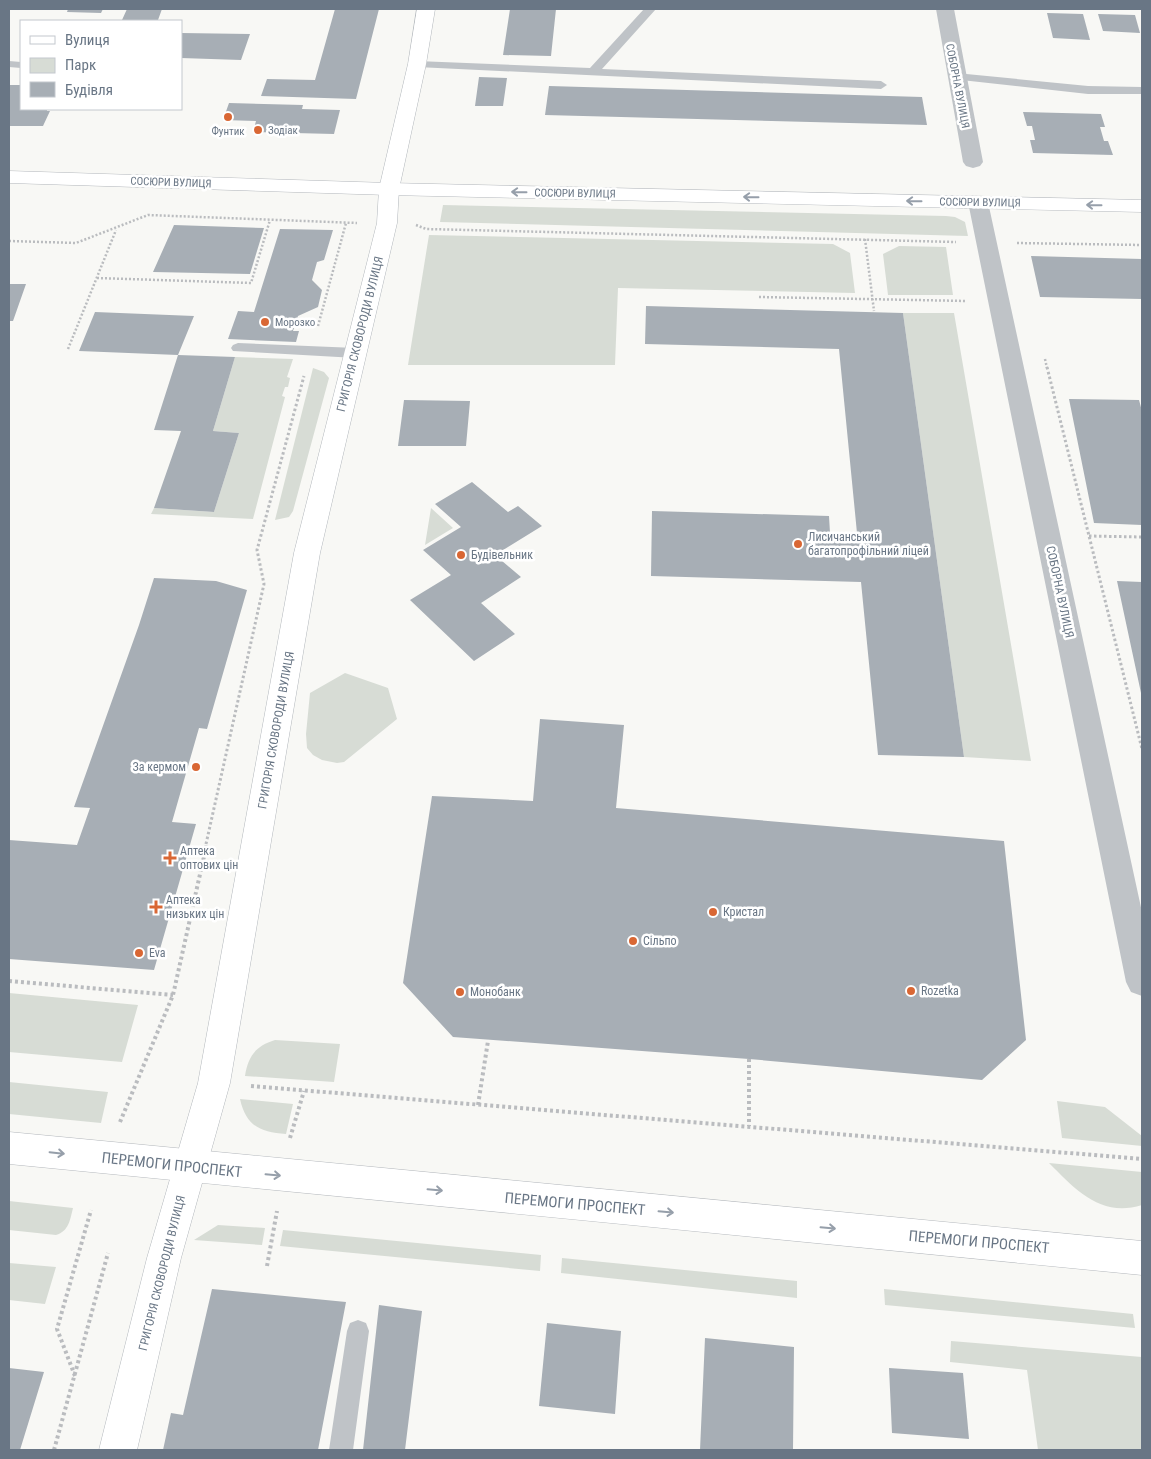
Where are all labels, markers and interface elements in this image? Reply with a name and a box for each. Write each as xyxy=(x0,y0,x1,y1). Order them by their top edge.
legend xyxy=(20,20,182,110)
text: Вулиця xyxy=(65,31,110,49)
street label: СОБОРНА ВУЛИЦЯ xyxy=(943,43,972,129)
text: Парк xyxy=(65,56,96,74)
text: Будівля xyxy=(65,81,113,99)
marker: Фунтик xyxy=(222,111,234,123)
marker: Зодіак xyxy=(252,124,264,136)
place label: Зодіак xyxy=(268,124,299,137)
place label: Фунтик xyxy=(211,125,245,138)
street label: СОСЮРИ ВУЛИЦЯ xyxy=(130,175,212,190)
street label: СОСЮРИ ВУЛИЦЯ xyxy=(534,186,616,201)
one-way arrow xyxy=(511,187,527,197)
one-way arrow xyxy=(743,192,760,202)
street label: СОСЮРИ ВУЛИЦЯ xyxy=(939,195,1021,210)
one-way arrow xyxy=(906,196,922,206)
one-way arrow xyxy=(1086,200,1102,210)
street label: ГРИГОРІЯ СКОВОРОДИ ВУЛИЦЯ xyxy=(334,255,386,413)
marker: Морозко xyxy=(259,316,271,328)
place label: Морозко xyxy=(275,316,316,329)
place label: Лисичанський багатопрофільний ліцей xyxy=(808,530,929,558)
marker: Лисичанський багатопрофільний ліцей xyxy=(792,538,804,550)
street label: СОБОРНА ВУЛИЦЯ xyxy=(1043,545,1077,639)
place label: Будівельник xyxy=(471,548,533,562)
marker: Будівельник xyxy=(455,549,467,561)
street label: ГРИГОРІЯ СКОВОРОДИ ВУЛИЦЯ xyxy=(255,650,297,810)
place label: За кермом xyxy=(133,760,186,774)
marker: За кермом xyxy=(190,761,202,773)
place label: Аптека оптових цін xyxy=(180,844,238,872)
marker: Аптека оптових цін xyxy=(164,852,176,864)
place label: Аптека низьких цін xyxy=(166,893,224,921)
marker: Аптека низьких цін xyxy=(150,901,162,913)
place label: Кристал xyxy=(723,905,764,919)
marker: Кристал xyxy=(707,906,719,918)
place label: Сiльпо xyxy=(643,934,677,948)
marker: Сiльпо xyxy=(627,935,639,947)
place label: Eva xyxy=(149,946,166,960)
marker: Eva xyxy=(133,947,145,959)
place label: Rozetka xyxy=(921,984,959,998)
place label: Монобанк xyxy=(470,985,521,999)
marker: Rozetka xyxy=(905,985,917,997)
marker: Монобанк xyxy=(454,986,466,998)
one-way arrow xyxy=(49,1148,65,1158)
street label: ПЕРЕМОГИ ПРОСПЕКТ xyxy=(101,1149,243,1181)
one-way arrow xyxy=(265,1170,281,1180)
one-way arrow xyxy=(427,1185,443,1195)
street label: ПЕРЕМОГИ ПРОСПЕКТ xyxy=(504,1189,646,1219)
street label: ГРИГОРІЯ СКОВОРОДИ ВУЛИЦЯ xyxy=(136,1194,188,1352)
one-way arrow xyxy=(658,1208,674,1217)
one-way arrow xyxy=(820,1223,836,1233)
street label: ПЕРЕМОГИ ПРОСПЕКТ xyxy=(908,1227,1050,1257)

